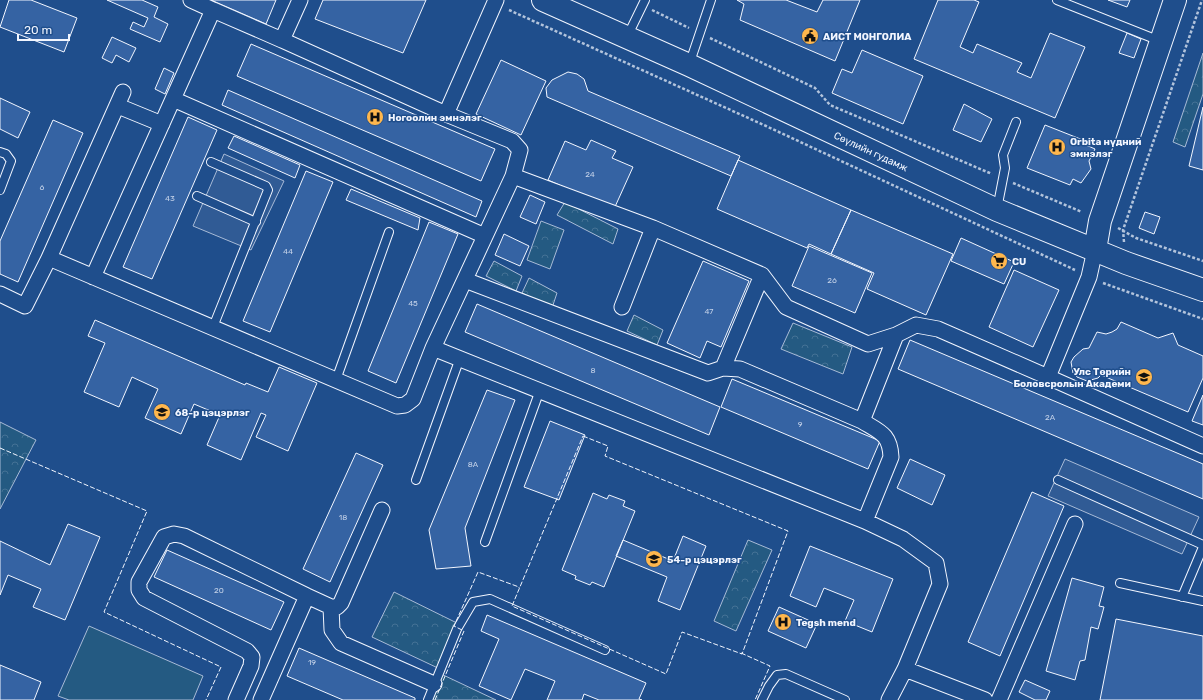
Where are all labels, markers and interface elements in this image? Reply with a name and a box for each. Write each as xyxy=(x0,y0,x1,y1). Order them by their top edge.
scale bar xyxy=(18,16,69,42)
text: 20 m xyxy=(24,23,52,37)
public building icon: АИСТ МОНГОЛИА xyxy=(800,26,820,46)
place label: АИСТ МОНГОЛИА xyxy=(823,31,912,43)
hospital icon: Ногоолин эмнэлэг xyxy=(365,107,385,127)
place label: Ногоолин эмнэлэг xyxy=(388,112,482,124)
street label: Сөүлийн гудамж xyxy=(832,129,910,174)
place label: Orbita нүдний эмнэлэг xyxy=(1070,136,1141,160)
hospital icon: Orbita нүдний эмнэлэг xyxy=(1047,137,1067,157)
house number: 24 xyxy=(585,170,595,179)
house number: 6 xyxy=(40,183,45,192)
house number: 43 xyxy=(165,194,175,203)
house number: 44 xyxy=(283,247,293,256)
supermarket icon: CU xyxy=(989,251,1009,271)
place label: CU xyxy=(1012,256,1026,268)
house number: 26 xyxy=(827,276,837,285)
house number: 45 xyxy=(408,299,418,308)
house number: 47 xyxy=(705,307,713,316)
house number: 8 xyxy=(590,366,596,375)
place label: Улс Төрийн Боловсролын Академи xyxy=(1014,366,1131,390)
school or university icon: Улс Төрийн Боловсролын Академи xyxy=(1134,367,1154,387)
school or university icon: 68-р цэцэрлэг xyxy=(152,402,172,422)
place label: 68-р цэцэрлэг xyxy=(175,407,250,419)
house number: 2А xyxy=(1045,413,1056,422)
house number: 9 xyxy=(798,420,803,429)
house number: 8А xyxy=(468,460,479,469)
house number: 18 xyxy=(339,513,347,522)
school or university icon: 54-р цэцэрлэг xyxy=(644,549,664,569)
place label: 54-р цэцэрлэг xyxy=(667,554,742,566)
house number: 20 xyxy=(214,586,224,595)
hospital icon: Tegsh mend xyxy=(773,612,793,632)
place label: Tegsh mend xyxy=(796,617,856,629)
house number: 19 xyxy=(308,658,316,667)

